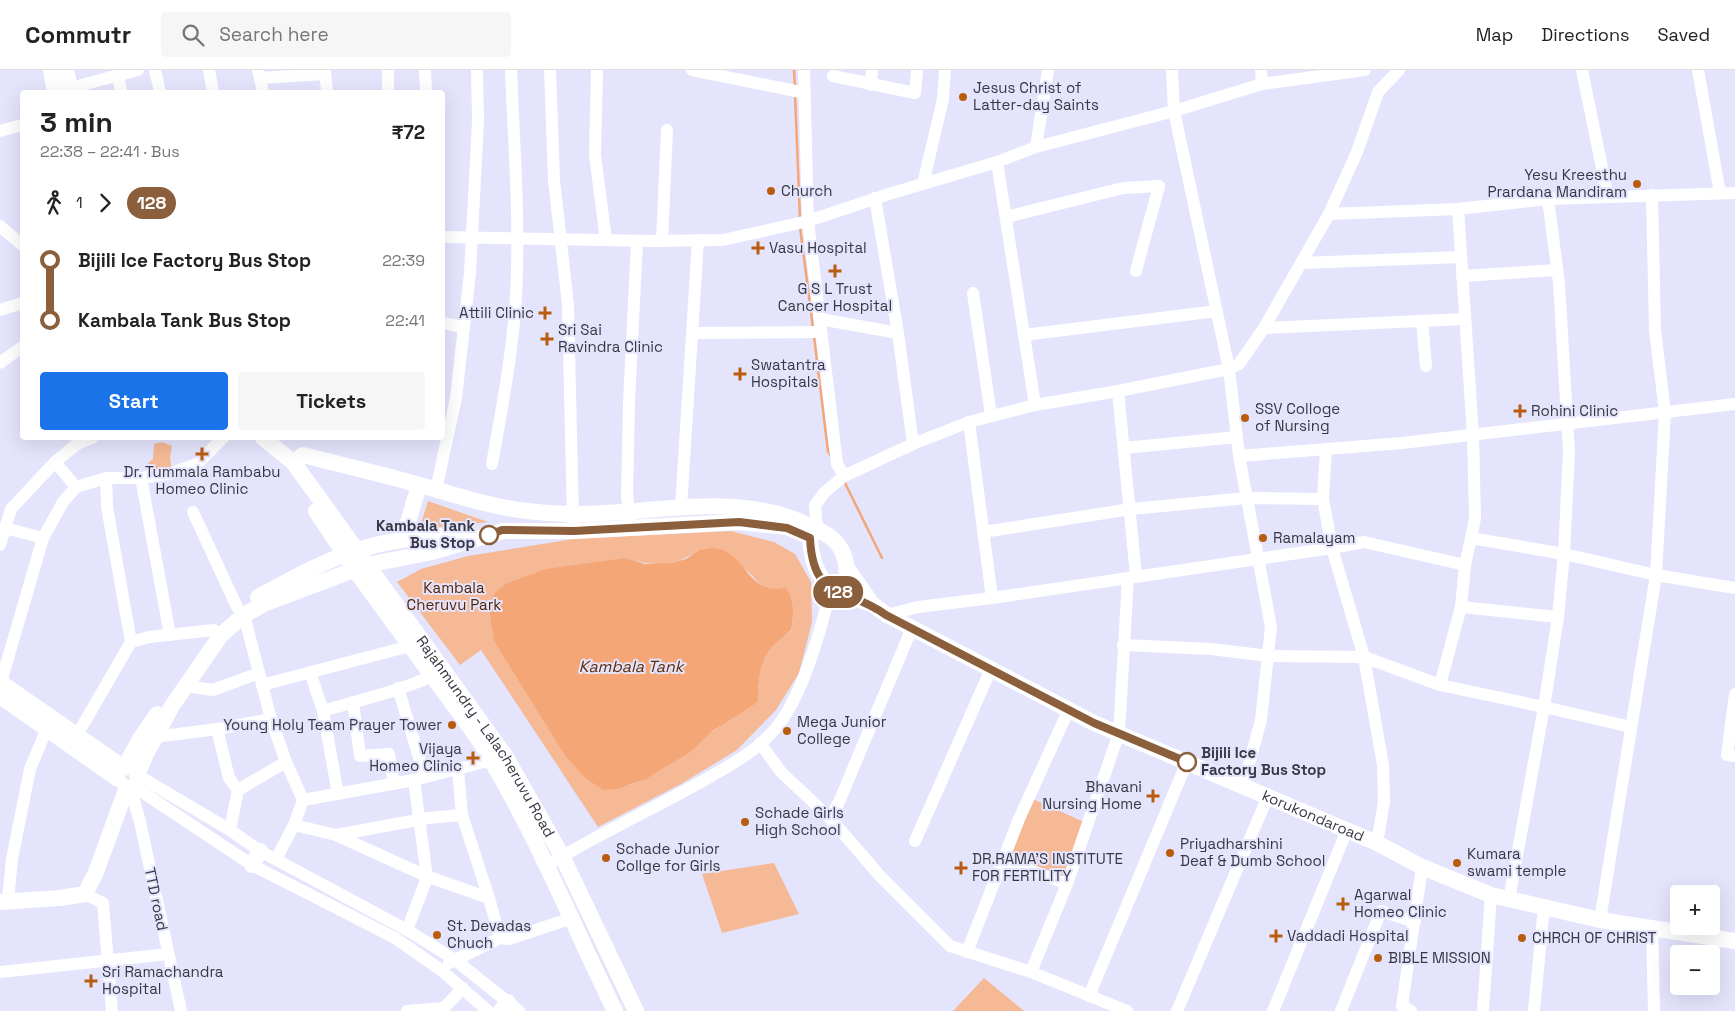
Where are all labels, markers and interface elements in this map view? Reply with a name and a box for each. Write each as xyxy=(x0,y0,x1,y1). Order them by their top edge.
search box xyxy=(161,12,511,57)
text: Commutr xyxy=(25,19,131,50)
icon: search xyxy=(179,21,207,49)
text: Search here xyxy=(219,22,329,47)
text: Map xyxy=(1476,23,1513,46)
text: Directions xyxy=(1541,23,1630,46)
text: Saved xyxy=(1658,23,1710,46)
place label: Jesus Christ of Latter-day Saints xyxy=(973,78,1099,114)
marker: Jesus Christ of Latter-day Saints xyxy=(957,91,969,103)
text: 3 min xyxy=(40,104,113,140)
text: ₹72 xyxy=(391,120,425,145)
text: 22:38 – 22:41 · Bus xyxy=(40,141,180,162)
place label: Yesu Kreesthu Prardana Mandiram xyxy=(1488,165,1627,201)
marker: Yesu Kreesthu Prardana Mandiram xyxy=(1631,178,1643,190)
place label: Church xyxy=(781,181,832,200)
marker: Church xyxy=(765,185,777,197)
icon: walk xyxy=(40,189,68,217)
icon: forward xyxy=(91,189,119,217)
text: 128 xyxy=(137,191,166,214)
text: 1 xyxy=(76,192,83,213)
place label: Vasu Hospital xyxy=(769,238,867,257)
marker: Vasu Hospital xyxy=(751,241,765,255)
text: Bijili Ice Factory Bus Stop xyxy=(78,248,311,273)
text: 22:39 xyxy=(382,250,425,271)
marker: G S L Trust Cancer Hospital xyxy=(828,264,842,278)
place label: G S L Trust Cancer Hospital xyxy=(778,279,892,315)
place label: Attili Clinic xyxy=(459,303,534,322)
marker: Attili Clinic xyxy=(538,306,552,320)
text: Kambala Tank Bus Stop xyxy=(78,308,291,333)
text: 22:41 xyxy=(385,310,425,331)
place label: Sri Sai Ravindra Clinic xyxy=(558,320,663,356)
marker: Sri Sai Ravindra Clinic xyxy=(540,332,554,346)
place label: Swatantra Hospitals xyxy=(751,355,826,391)
marker: Swatantra Hospitals xyxy=(733,367,747,381)
button: Start xyxy=(40,372,228,430)
button: Tickets xyxy=(238,372,425,430)
place label: SSV Colloge of Nursing xyxy=(1255,399,1340,435)
place label: Rohini Clinic xyxy=(1531,401,1618,420)
marker: Rohini Clinic xyxy=(1513,404,1527,418)
marker: SSV Colloge of Nursing xyxy=(1239,412,1251,424)
marker: Dr. Tummala Rambabu Homeo Clinic xyxy=(195,447,209,461)
place label: Dr. Tummala Rambabu Homeo Clinic xyxy=(124,462,280,498)
place label: Kambala Tank Bus Stop xyxy=(376,516,476,552)
marker: Kambala Tank Bus Stop xyxy=(479,525,499,545)
place label: Ramalayam xyxy=(1273,528,1355,547)
marker: Ramalayam xyxy=(1257,532,1269,544)
line badge: 128 xyxy=(809,576,867,608)
park label: Kambala Cheruvu Park xyxy=(407,578,501,614)
text: 128 xyxy=(823,580,853,603)
street label: Rajahmundry - Lalacheruvu Road xyxy=(413,632,559,840)
water label: Kambala Tank xyxy=(579,656,686,677)
place label: Mega Junior College xyxy=(797,712,887,748)
place label: Young Holy Team Prayer Tower xyxy=(223,715,442,734)
marker: Young Holy Team Prayer Tower xyxy=(446,719,458,731)
marker: Mega Junior College xyxy=(781,725,793,737)
place label: Vijaya Homeo Clinic xyxy=(369,739,462,775)
place label: Bijili Ice Factory Bus Stop xyxy=(1201,743,1326,779)
marker: Vijaya Homeo Clinic xyxy=(466,751,480,765)
marker: Bijili Ice Factory Bus Stop xyxy=(1177,752,1197,772)
place label: Bhavani Nursing Home xyxy=(1042,777,1142,813)
street label: korukondaroad xyxy=(1259,785,1367,846)
marker: Bhavani Nursing Home xyxy=(1146,789,1160,803)
place label: Schade Girls High School xyxy=(755,803,844,839)
marker: Schade Girls High School xyxy=(739,816,751,828)
place label: Priyadharshini Deaf & Dumb School xyxy=(1180,834,1325,870)
place label: Schade Junior Collge for Girls xyxy=(616,839,721,875)
place label: Kumara swami temple xyxy=(1467,844,1566,880)
marker: Priyadharshini Deaf & Dumb School xyxy=(1164,847,1176,859)
place label: DR.RAMA'S INSTITUTE FOR FERTILITY xyxy=(972,849,1123,885)
marker: Schade Junior Collge for Girls xyxy=(600,852,612,864)
marker: Kumara swami temple xyxy=(1451,857,1463,869)
marker: DR.RAMA'S INSTITUTE FOR FERTILITY xyxy=(954,861,968,875)
street label: TTD road xyxy=(141,866,172,932)
place label: Agarwal Homeo Clinic xyxy=(1354,885,1447,921)
map controls xyxy=(1670,885,1720,995)
button: + xyxy=(1670,885,1720,935)
marker: Agarwal Homeo Clinic xyxy=(1336,897,1350,911)
place label: St. Devadas Chuch xyxy=(447,916,531,952)
place label: Vaddadi Hospital xyxy=(1287,926,1409,945)
place label: CHRCH OF CHRIST xyxy=(1532,928,1657,947)
marker: St. Devadas Chuch xyxy=(431,929,443,941)
marker: Vaddadi Hospital xyxy=(1269,929,1283,943)
marker: CHRCH OF CHRIST xyxy=(1516,932,1528,944)
button: − xyxy=(1670,945,1720,995)
place label: BIBLE MISSION xyxy=(1388,948,1491,967)
marker: BIBLE MISSION xyxy=(1372,952,1384,964)
place label: Sri Ramachandra Hospital xyxy=(102,962,224,998)
marker: Sri Ramachandra Hospital xyxy=(84,974,98,988)

